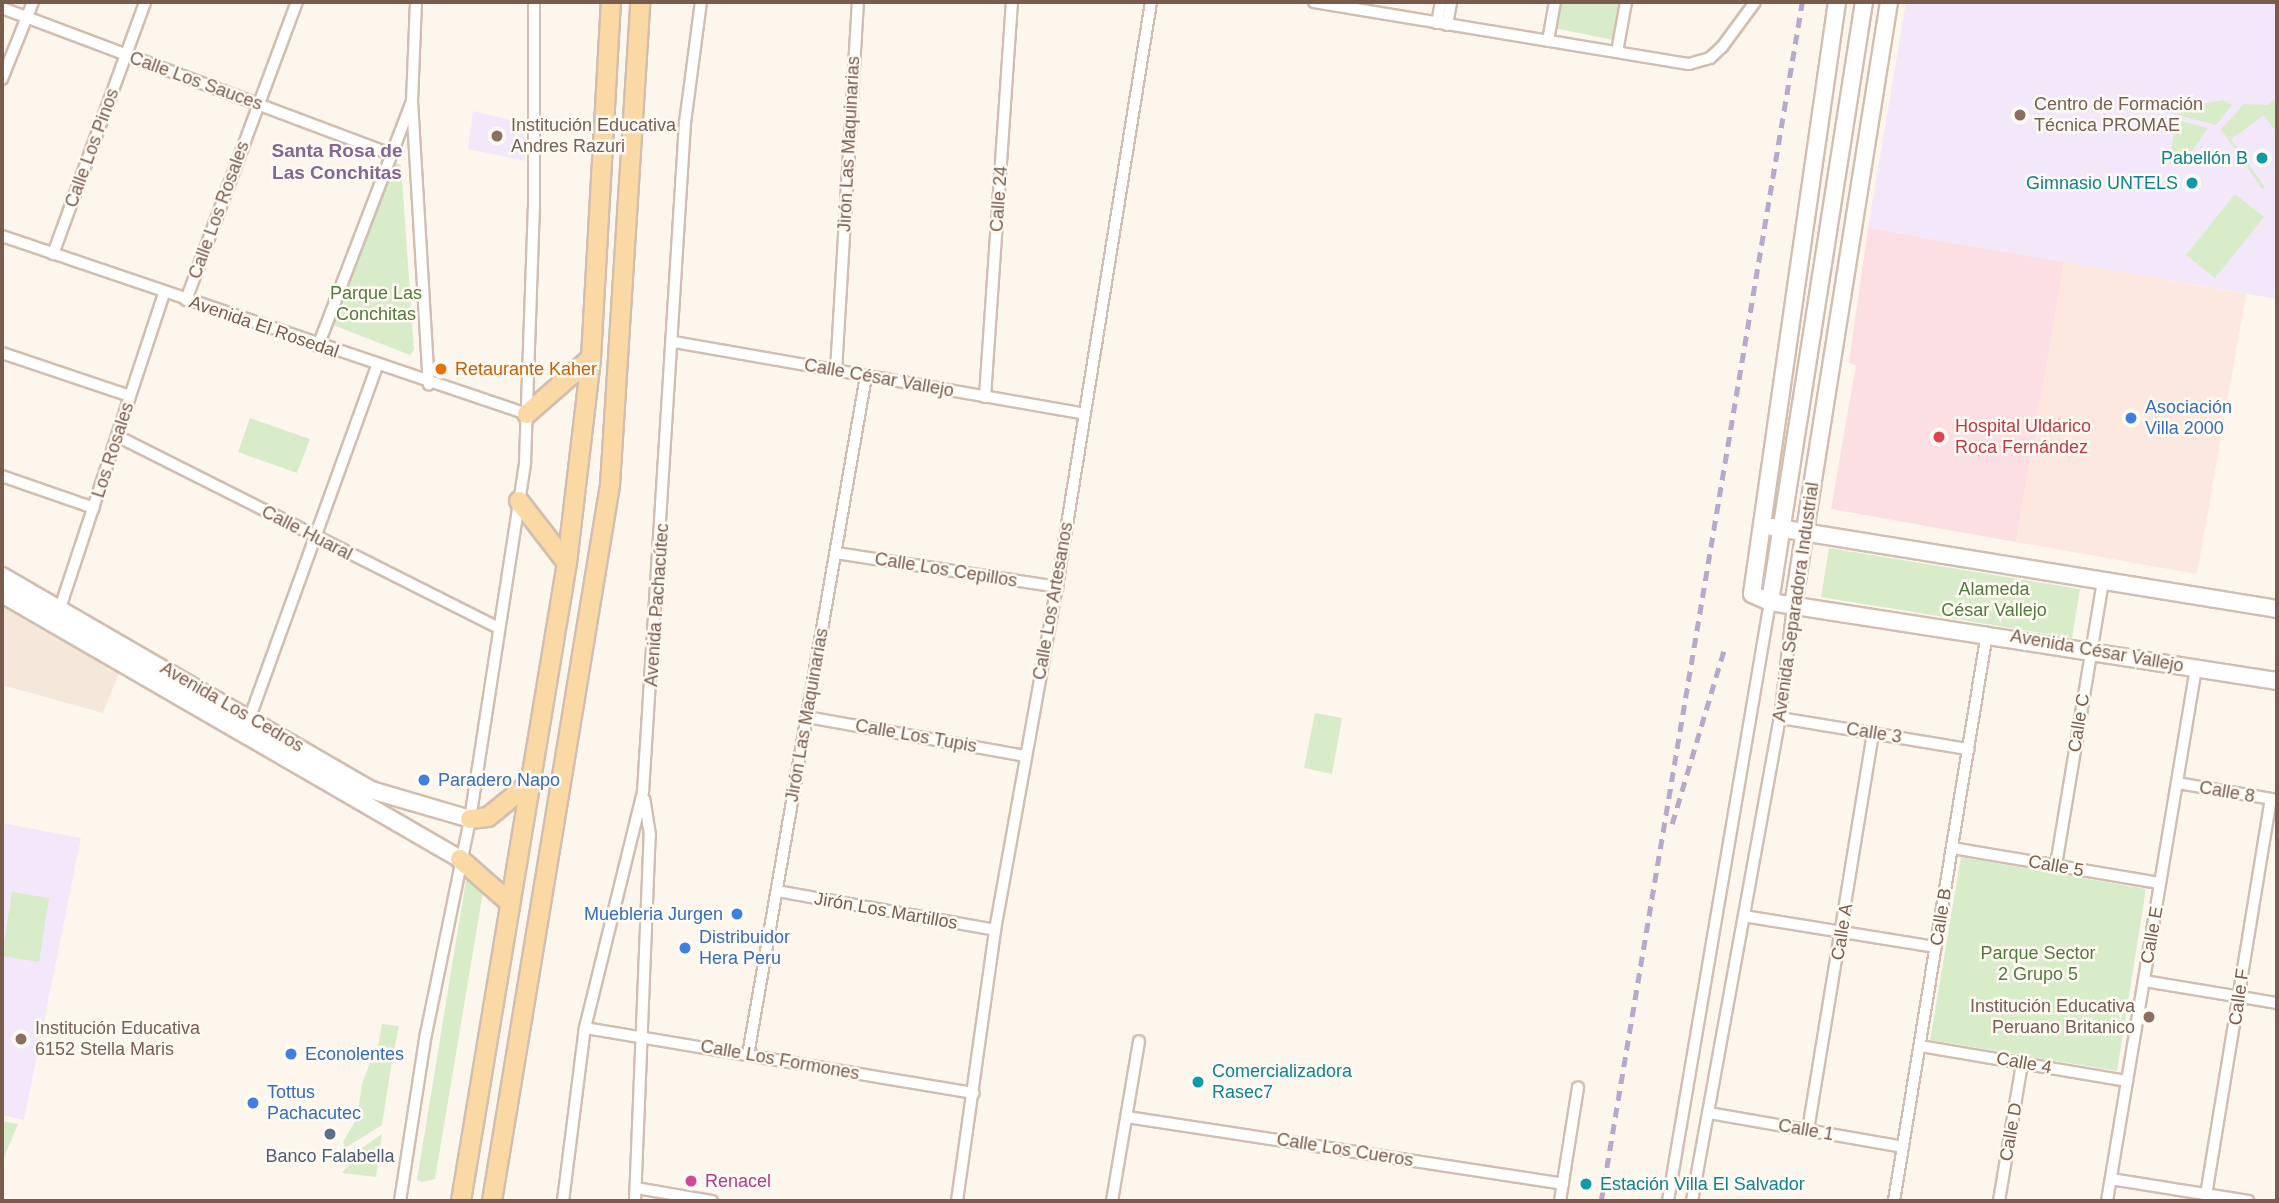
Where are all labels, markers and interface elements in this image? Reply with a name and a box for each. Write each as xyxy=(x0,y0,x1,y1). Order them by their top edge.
street label: Calle Los Sauces xyxy=(126,47,266,115)
street label: Jirón Las Maquinarias xyxy=(834,56,864,232)
street label: Calle Los Pinos xyxy=(60,86,124,210)
place label: Centro de Formación Técnica PROMAE xyxy=(2034,94,2203,136)
marker: Centro de Formación Técnica PROMAE xyxy=(2012,107,2028,123)
place label: Institución Educativa Andres Razuri xyxy=(511,115,676,158)
marker: Institución Educativa Andres Razuri xyxy=(489,128,505,144)
street label: Calle Los Rosales xyxy=(184,138,254,282)
district label: Santa Rosa de Las Conchitas xyxy=(272,140,402,184)
place label: Pabellón B xyxy=(2161,147,2248,169)
marker: Pabellón B xyxy=(2254,150,2270,166)
street label: Calle 24 xyxy=(986,165,1012,233)
place label: Gimnasio UNTELS xyxy=(2026,172,2178,194)
marker: Gimnasio UNTELS xyxy=(2184,175,2200,191)
park label: Parque Las Conchitas xyxy=(330,283,422,326)
street label: Avenida El Rosedal xyxy=(186,291,342,363)
street label: Calle César Vallejo xyxy=(802,354,956,402)
place label: Retaurante Kaher xyxy=(455,358,597,380)
marker: Retaurante Kaher xyxy=(433,361,449,377)
place label: Asociación Villa 2000 xyxy=(2145,397,2232,440)
street label: Los Rosales xyxy=(87,400,139,500)
marker: Asociación Villa 2000 xyxy=(2123,410,2139,426)
place label: Hospital Uldarico Roca Fernández xyxy=(1955,416,2091,458)
marker: Hospital Uldarico Roca Fernández xyxy=(1929,427,1949,447)
street label: Avenida Separadora Industrial xyxy=(1768,481,1824,723)
street label: Calle Huaral xyxy=(258,501,356,565)
street label: Calle Los Artesanos xyxy=(1028,520,1078,682)
street label: Avenida Pachacútec xyxy=(641,523,673,687)
street label: Calle Los Cepillos xyxy=(873,548,1019,592)
park label: Alameda César Vallejo xyxy=(1941,579,2047,622)
street label: Avenida César Vallejo xyxy=(2009,625,2185,677)
street label: Jirón Las Maquinarias xyxy=(781,626,833,804)
street label: Avenida Los Cedros xyxy=(157,657,307,757)
street label: Calle C xyxy=(2064,692,2094,754)
street label: Calle Los Tupis xyxy=(853,715,979,757)
street label: Calle 3 xyxy=(1845,718,1903,748)
place label: Paradero Napo xyxy=(438,769,560,791)
marker: Paradero Napo xyxy=(416,772,432,788)
street label: Calle 8 xyxy=(2198,776,2256,808)
street label: Calle 5 xyxy=(2027,850,2085,882)
street label: Calle B xyxy=(1926,887,1956,947)
street label: Jirón Los Martillos xyxy=(813,888,959,934)
street label: Calle A xyxy=(1827,902,1857,962)
place label: Muebleria Jurgen xyxy=(584,903,723,925)
street label: Calle E xyxy=(2136,905,2168,965)
marker: Muebleria Jurgen xyxy=(729,906,745,922)
place label: Distribuidor Hera Peru xyxy=(699,927,790,970)
marker: Distribuidor Hera Peru xyxy=(677,940,693,956)
park label: Parque Sector 2 Grupo 5 xyxy=(1980,943,2096,986)
street label: Calle F xyxy=(2224,967,2254,1027)
place label: Institución Educativa Peruano Britanico xyxy=(1970,996,2135,1038)
marker: Institución Educativa Peruano Britanico xyxy=(2141,1009,2157,1025)
place label: Institución Educativa 6152 Stella Maris xyxy=(35,1018,200,1060)
marker: Institución Educativa 6152 Stella Maris xyxy=(13,1031,29,1047)
street label: Calle Los Formones xyxy=(699,1035,861,1085)
place label: Econolentes xyxy=(305,1043,404,1065)
marker: Econolentes xyxy=(283,1046,299,1062)
street label: Calle 4 xyxy=(1995,1047,2053,1079)
place label: Comercializadora Rasec7 xyxy=(1212,1061,1352,1104)
marker: Comercializadora Rasec7 xyxy=(1190,1074,1206,1090)
place label: Tottus Pachacutec xyxy=(267,1082,361,1124)
marker: Tottus Pachacutec xyxy=(245,1095,261,1111)
street label: Calle D xyxy=(1995,1101,2027,1163)
street label: Calle 1 xyxy=(1777,1114,1835,1146)
marker: Banco Falabella xyxy=(322,1126,338,1142)
street label: Calle Los Cueros xyxy=(1275,1129,1415,1171)
place label: Banco Falabella xyxy=(265,1145,395,1167)
place label: Renacel xyxy=(705,1170,771,1192)
marker: Renacel xyxy=(683,1173,699,1189)
place label: Estación Villa El Salvador xyxy=(1600,1173,1805,1195)
marker: Estación Villa El Salvador xyxy=(1578,1176,1594,1192)

